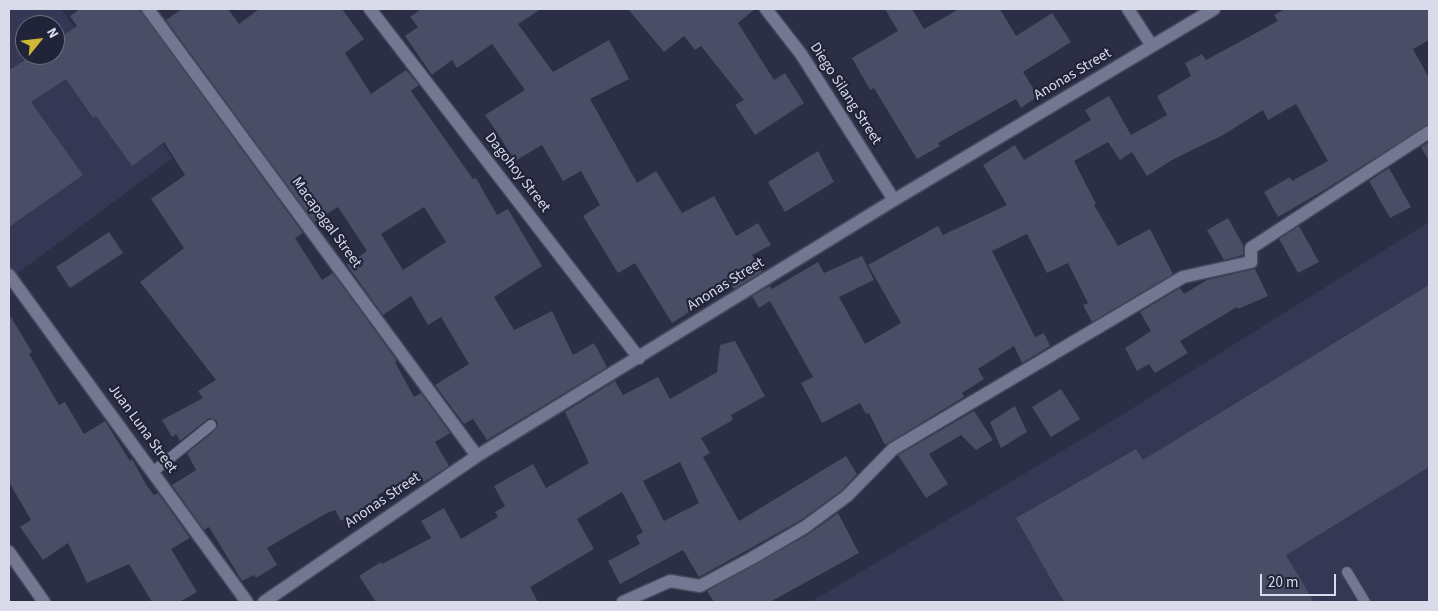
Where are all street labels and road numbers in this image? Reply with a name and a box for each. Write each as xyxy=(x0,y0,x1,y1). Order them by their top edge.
street label: Diego Silang Street xyxy=(805,40,885,148)
street label: Anonas Street xyxy=(1031,45,1115,105)
street label: Dagohoy Street xyxy=(480,130,554,216)
street label: Macapagal Street xyxy=(287,174,365,272)
street label: Anonas Street xyxy=(684,254,768,316)
street label: Juan Luna Street xyxy=(104,381,180,477)
street label: Anonas Street xyxy=(342,469,424,533)

